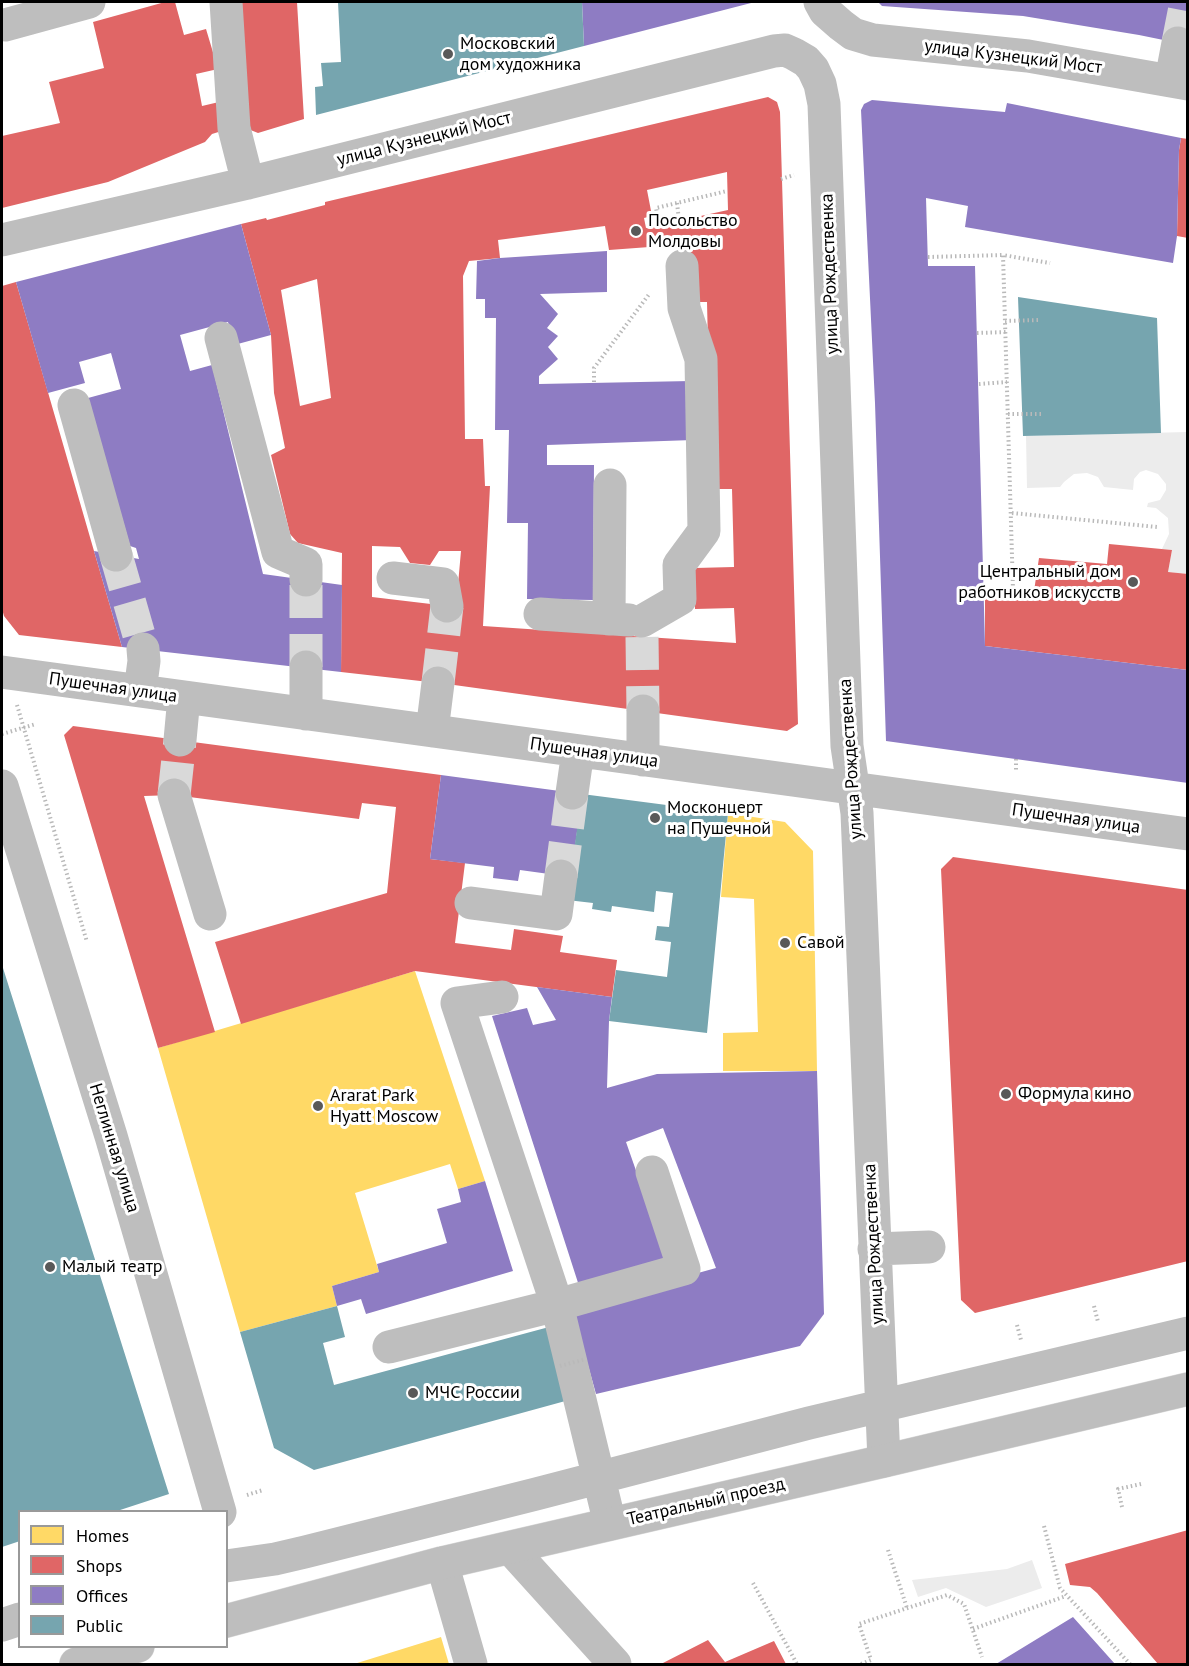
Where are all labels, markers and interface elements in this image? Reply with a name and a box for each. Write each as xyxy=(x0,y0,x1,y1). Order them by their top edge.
place label: Московский дом художника xyxy=(460,33,581,76)
street label: улица Кузнецкий Мост xyxy=(923,35,1103,79)
marker: Московский дом художника xyxy=(441,47,455,61)
street label: улица Кузнецкий Мост xyxy=(335,107,513,171)
street label: улица Рождественка xyxy=(816,193,844,355)
place label: Посольство Молдовы xyxy=(648,210,738,252)
marker: Посольство Молдовы xyxy=(629,224,643,238)
place label: Центральный дом работников искусств xyxy=(958,561,1121,604)
marker: Центральный дом работников искусств xyxy=(1126,575,1140,589)
street label: Пушечная улица xyxy=(47,668,179,708)
street label: улица Рождественка xyxy=(835,678,867,840)
street label: Пушечная улица xyxy=(528,733,660,773)
place label: Москонцерт на Пушечной xyxy=(667,797,771,840)
street label: Пушечная улица xyxy=(1010,799,1142,839)
marker: Москонцерт на Пушечной xyxy=(648,811,662,825)
place label: Савой xyxy=(797,932,845,954)
marker: Савой xyxy=(778,936,792,950)
street label: Неглинная улица xyxy=(84,1081,144,1215)
place label: Формула кино xyxy=(1018,1083,1132,1105)
place label: Ararat Park Hyatt Moscow xyxy=(330,1085,438,1128)
marker: Формула кино xyxy=(999,1087,1013,1101)
marker: Ararat Park Hyatt Moscow xyxy=(311,1099,325,1113)
street label: улица Рождественка xyxy=(859,1163,889,1325)
place label: Малый театр xyxy=(62,1256,163,1278)
marker: Малый театр xyxy=(43,1260,57,1274)
place label: МЧС России xyxy=(425,1382,520,1404)
marker: МЧС России xyxy=(406,1386,420,1400)
street label: Театральный проезд xyxy=(625,1473,787,1531)
legend xyxy=(18,1510,228,1648)
text: Homes xyxy=(76,1524,129,1547)
text: Shops xyxy=(76,1554,122,1577)
text: Offices xyxy=(76,1584,128,1607)
text: Public xyxy=(76,1614,123,1637)

